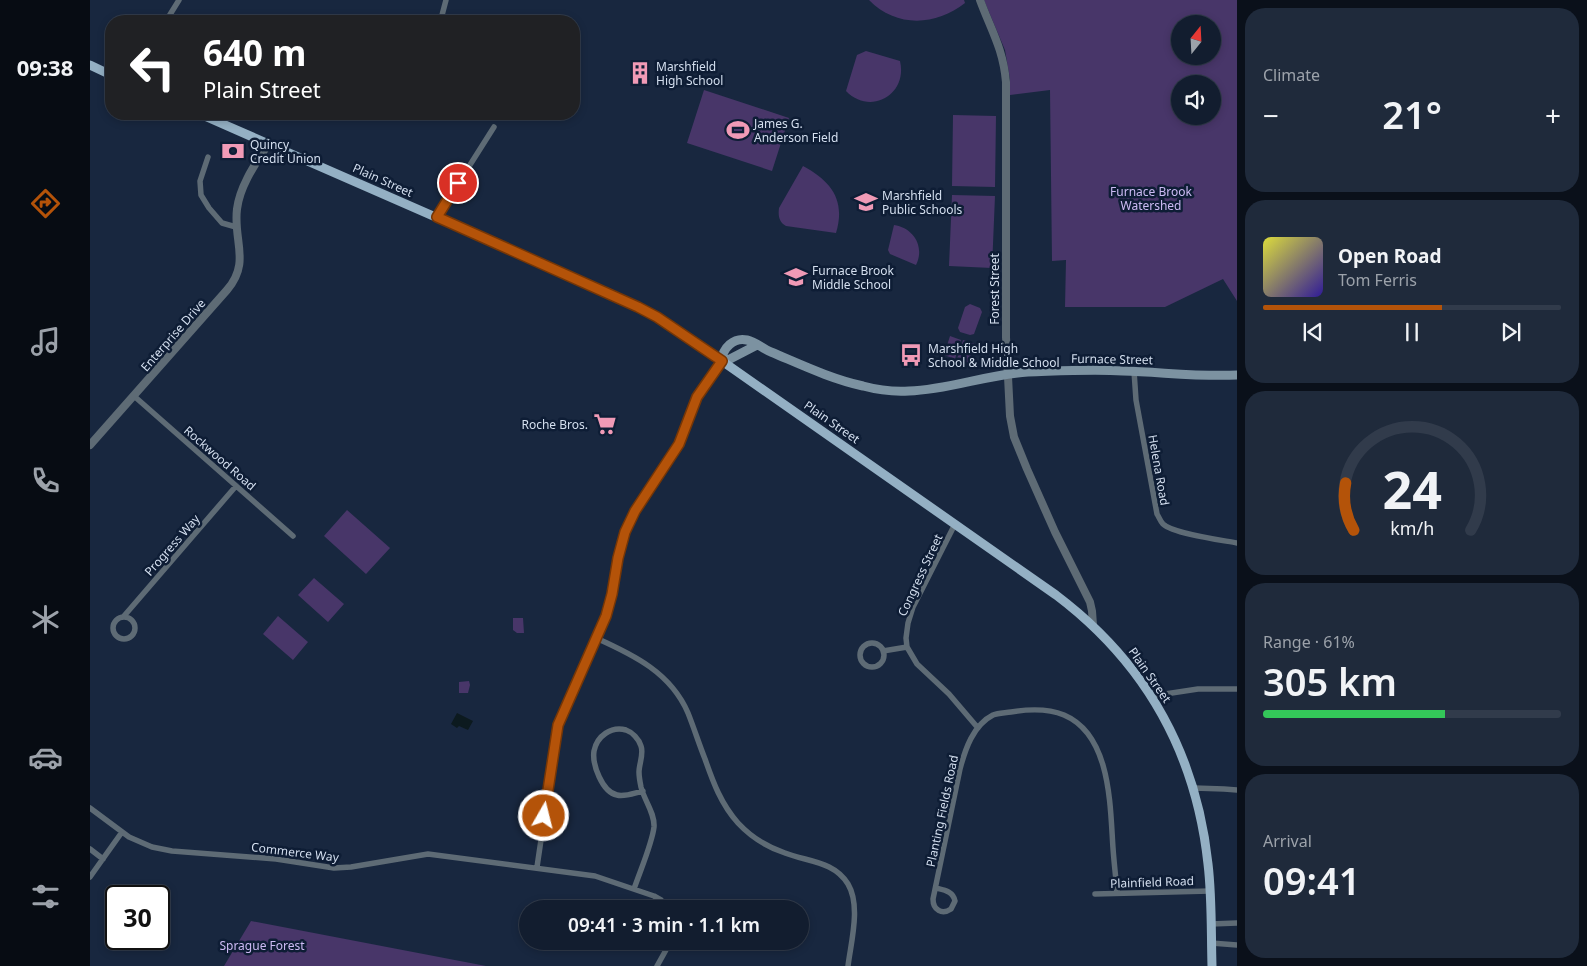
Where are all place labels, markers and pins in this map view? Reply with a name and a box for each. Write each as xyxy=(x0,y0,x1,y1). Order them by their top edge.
place label: Marshfield High School xyxy=(656,58,723,89)
building icon: Marshfield High School xyxy=(627,60,653,86)
place label: James G. Anderson Field xyxy=(753,115,838,146)
sports icon: James G. Anderson Field xyxy=(725,117,751,143)
place label: Quincy Credit Union xyxy=(250,136,321,167)
bank icon: Quincy Credit Union xyxy=(220,138,246,164)
pin xyxy=(437,162,479,204)
place label: Marshfield Public Schools xyxy=(882,187,963,218)
school or university icon: Marshfield Public Schools xyxy=(853,189,879,215)
place label: Furnace Brook Middle School xyxy=(812,262,894,293)
school or university icon: Furnace Brook Middle School xyxy=(783,264,809,290)
place label: Marshfield High School & Middle School xyxy=(928,340,1060,371)
bus stop icon: Marshfield High School & Middle School xyxy=(898,342,924,368)
supermarket icon: Roche Bros. xyxy=(592,411,618,437)
place label: Roche Bros. xyxy=(521,416,588,433)

